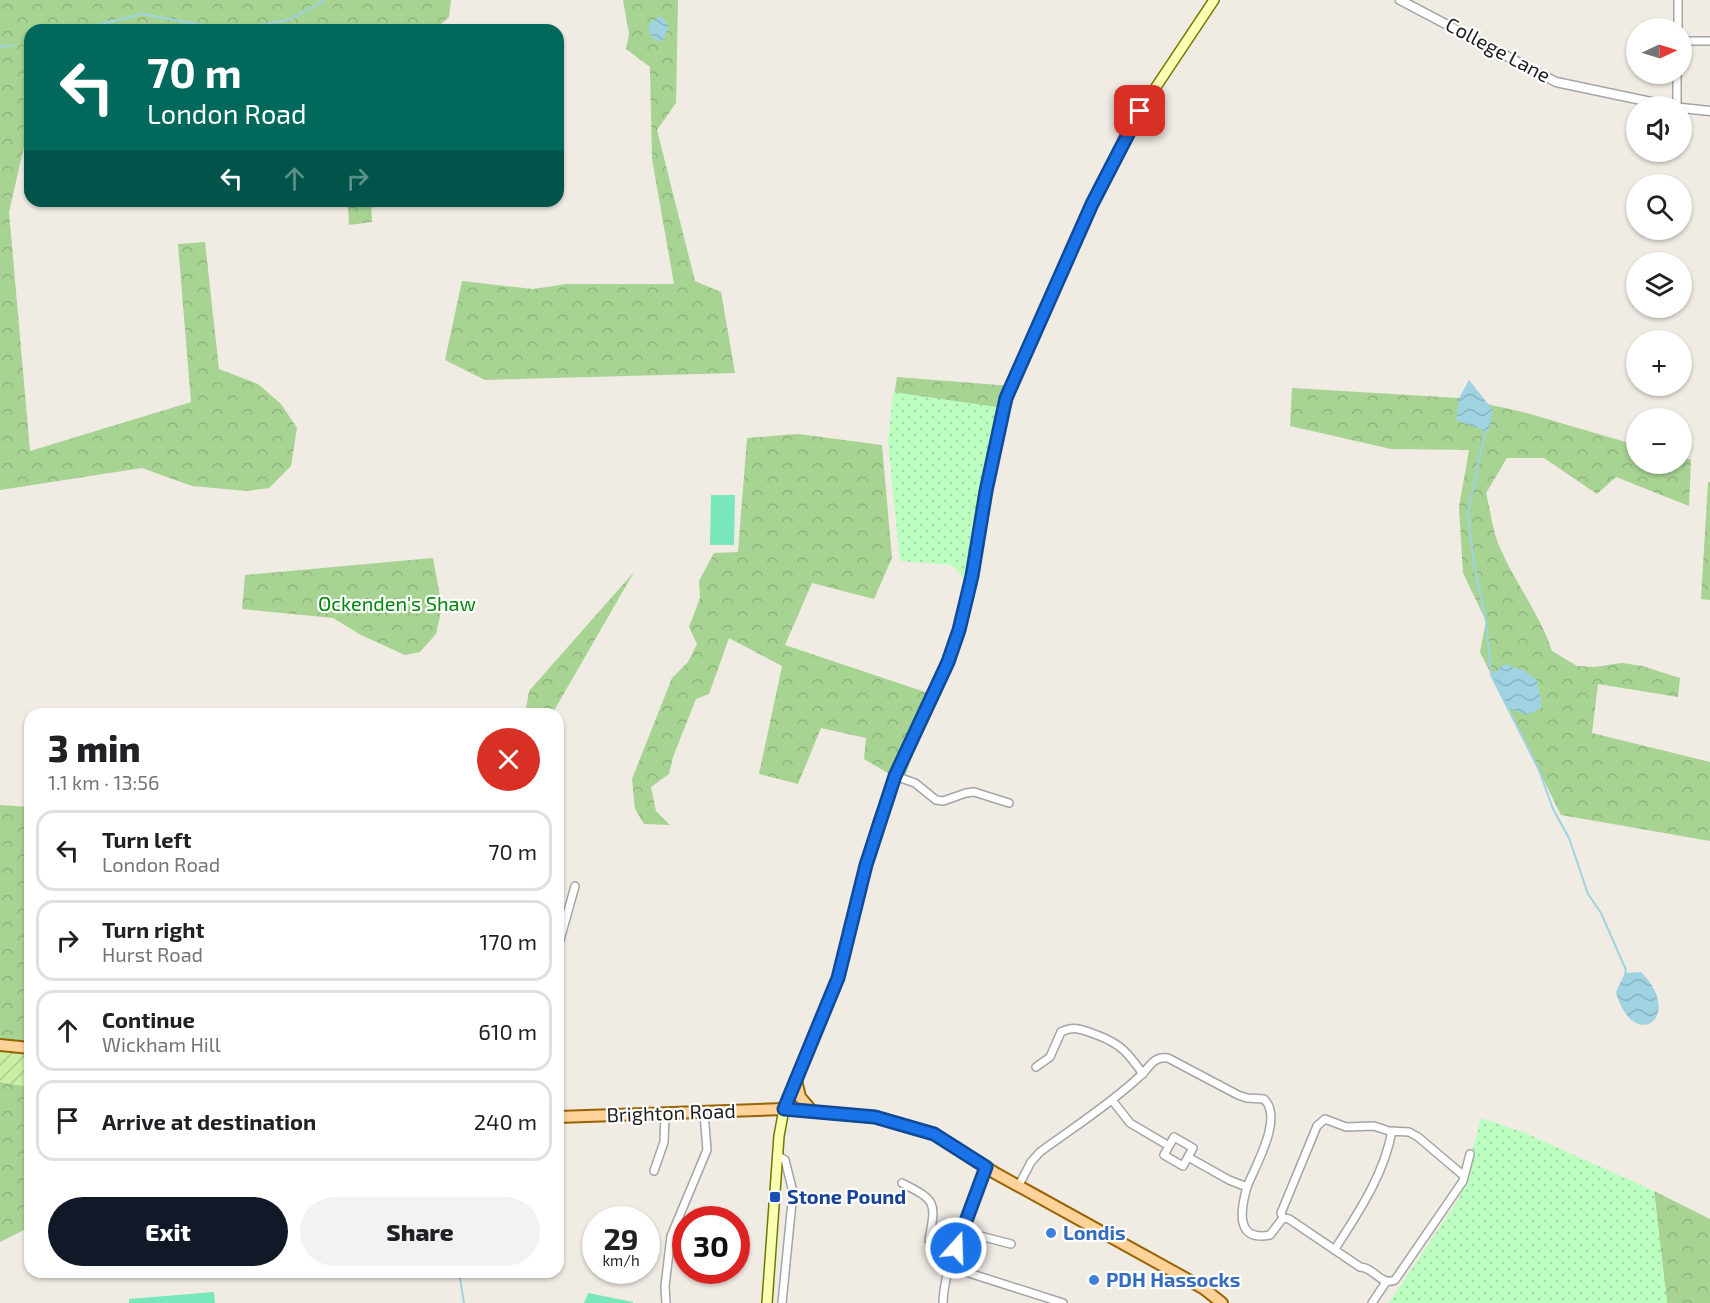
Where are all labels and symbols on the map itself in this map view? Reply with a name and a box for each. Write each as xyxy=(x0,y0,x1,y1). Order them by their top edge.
street label: College Lane xyxy=(1442,11,1555,87)
north arrow xyxy=(1626,18,1692,84)
pin xyxy=(1114,85,1165,136)
park label: Ockenden's Shaw xyxy=(318,591,476,615)
street label: Brighton Road xyxy=(606,1098,736,1126)
place label: Stone Pound xyxy=(787,1184,906,1208)
marker: Stone Pound xyxy=(768,1190,782,1204)
speed limit sign: 30 xyxy=(672,1206,750,1284)
position arrow xyxy=(924,1216,988,1280)
place label: Londis xyxy=(1063,1220,1126,1244)
marker: Londis xyxy=(1044,1226,1058,1240)
place label: PDH Hassocks xyxy=(1106,1267,1240,1291)
marker: PDH Hassocks xyxy=(1087,1273,1101,1287)

